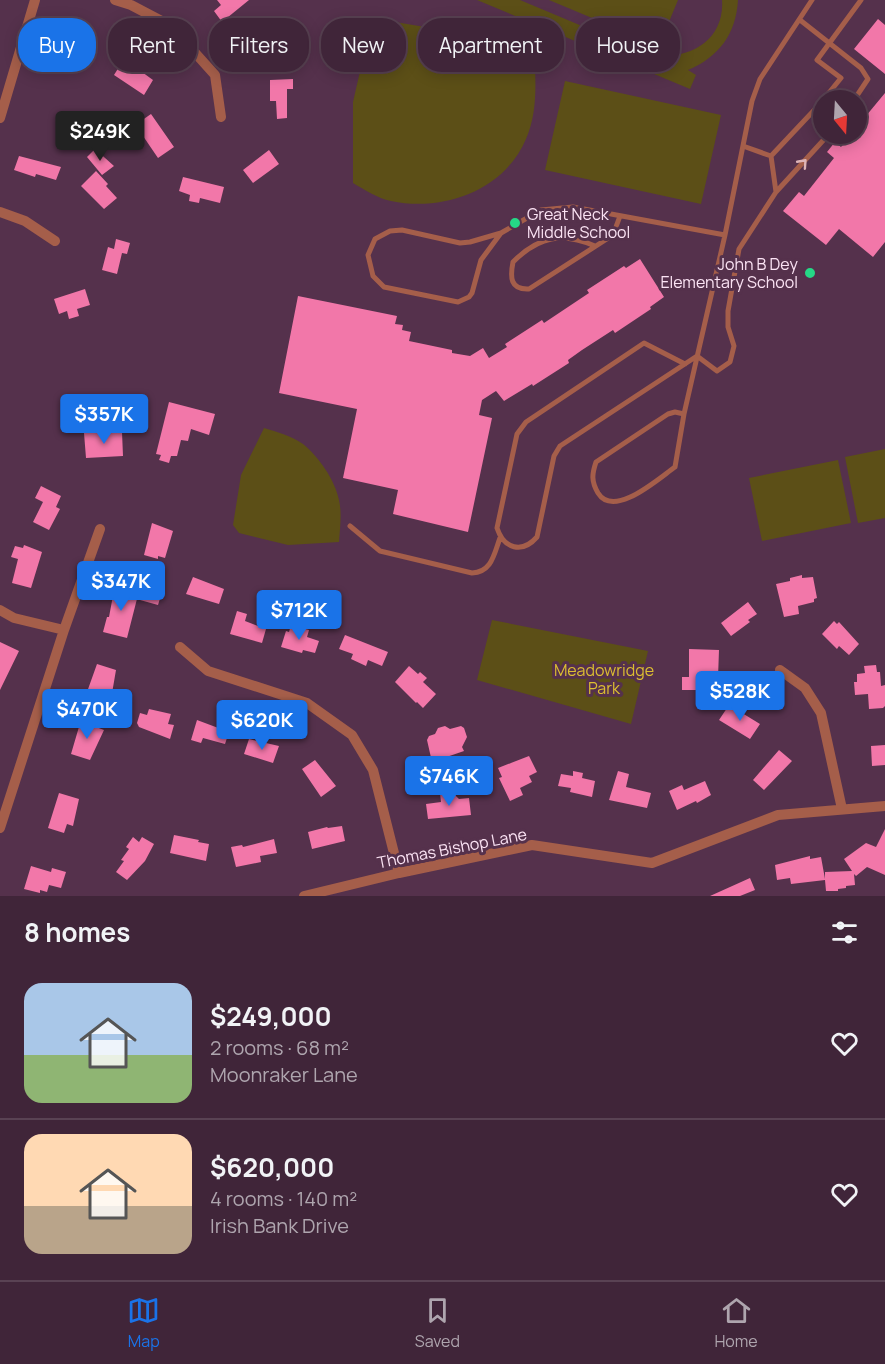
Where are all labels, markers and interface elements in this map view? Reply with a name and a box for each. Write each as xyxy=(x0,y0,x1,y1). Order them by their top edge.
chip: Buy xyxy=(18,18,96,72)
chip: Rent xyxy=(108,18,197,72)
chip: Filters xyxy=(209,18,309,72)
chip: New xyxy=(321,18,406,72)
chip: Apartment xyxy=(418,18,564,72)
chip: House xyxy=(576,18,680,72)
north arrow xyxy=(813,90,867,144)
map controls xyxy=(813,90,867,144)
pin: $249K xyxy=(58,111,142,162)
text: $249K xyxy=(69,117,131,144)
one-way arrow xyxy=(796,159,807,170)
place label: Great Neck Middle School xyxy=(527,203,630,243)
marker: Great Neck Middle School xyxy=(508,216,522,230)
place label: John B Dey Elementary School xyxy=(660,253,799,293)
marker: John B Dey Elementary School xyxy=(803,266,817,280)
pin: $357K xyxy=(62,394,146,445)
text: $357K xyxy=(74,400,134,427)
pin: $347K xyxy=(79,561,163,612)
text: $347K xyxy=(91,567,151,594)
pin: $712K xyxy=(257,590,341,641)
text: $712K xyxy=(271,596,327,623)
park label: Meadowridge Park xyxy=(554,659,654,699)
pin: $528K xyxy=(698,671,782,722)
text: $528K xyxy=(710,677,770,704)
pin: $470K xyxy=(45,689,129,740)
text: $470K xyxy=(56,695,118,722)
pin: $620K xyxy=(220,700,304,751)
text: $620K xyxy=(231,706,294,733)
pin: $746K xyxy=(407,756,491,807)
text: $746K xyxy=(419,762,479,789)
street label: Thomas Bishop Lane xyxy=(375,823,529,873)
text: 8 homes xyxy=(24,914,130,950)
icon: filters xyxy=(828,916,861,949)
text: $249,000 xyxy=(210,998,332,1034)
icon: home xyxy=(72,1007,144,1079)
icon: heart xyxy=(828,1027,861,1060)
text: 2 rooms · 68 m² xyxy=(210,1034,349,1061)
text: Moonraker Lane xyxy=(210,1061,358,1088)
text: $620,000 xyxy=(210,1149,334,1185)
icon: home xyxy=(72,1158,144,1230)
icon: heart xyxy=(828,1178,861,1211)
text: 4 rooms · 140 m² xyxy=(210,1185,357,1212)
text: Irish Bank Drive xyxy=(210,1212,349,1239)
tab: Map xyxy=(127,1294,160,1352)
tab: Saved xyxy=(415,1294,460,1352)
tab: Home xyxy=(714,1294,758,1352)

